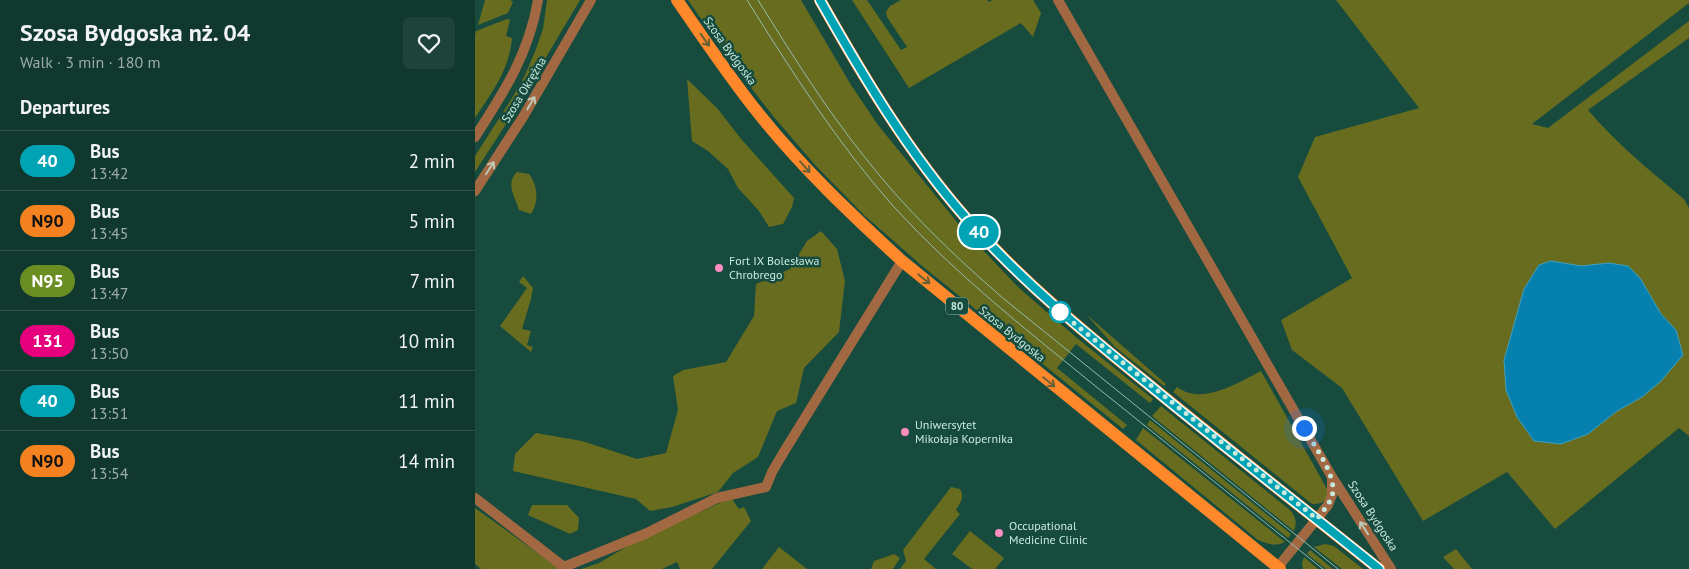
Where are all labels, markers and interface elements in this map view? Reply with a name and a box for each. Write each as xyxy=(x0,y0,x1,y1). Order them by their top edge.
street label: Szosa Bydgoska xyxy=(701,14,760,88)
text: Szosa Bydgoska nż. 04 xyxy=(20,17,250,48)
button: heart xyxy=(403,17,455,69)
one-way arrow xyxy=(700,33,710,47)
text: Walk · 3 min · 180 m xyxy=(20,52,160,72)
street label: Szosa Okrężna xyxy=(498,54,549,125)
text: Departures xyxy=(20,95,110,119)
one-way arrow xyxy=(526,97,536,111)
text: Bus xyxy=(90,139,119,163)
text: 40 xyxy=(37,149,58,172)
text: 2 min xyxy=(409,149,455,173)
one-way arrow xyxy=(485,161,495,175)
one-way arrow xyxy=(800,161,811,174)
text: 13:42 xyxy=(90,163,128,183)
text: Bus xyxy=(90,199,119,223)
text: N90 xyxy=(31,209,64,232)
text: 5 min xyxy=(409,209,455,233)
line badge: 40 xyxy=(957,216,1001,248)
text: 40 xyxy=(969,220,989,243)
text: 13:45 xyxy=(90,223,128,243)
place label: Fort IX Bolesława Chrobrego xyxy=(729,253,819,282)
text: Bus xyxy=(90,259,119,283)
marker: Fort IX Bolesława Chrobrego xyxy=(713,262,725,274)
text: N95 xyxy=(31,269,64,292)
text: 7 min xyxy=(410,269,455,293)
one-way arrow xyxy=(917,273,930,284)
text: 13:47 xyxy=(90,283,128,303)
road number: 80 xyxy=(946,298,968,314)
unlabelled marker xyxy=(1049,301,1071,323)
street label: Szosa Bydgoska xyxy=(976,302,1048,365)
text: Bus xyxy=(90,319,119,343)
text: 131 xyxy=(32,329,63,352)
text: 10 min xyxy=(398,329,455,353)
text: 13:50 xyxy=(90,343,128,363)
one-way arrow xyxy=(1042,376,1055,387)
text: Bus xyxy=(90,379,119,403)
text: 40 xyxy=(37,389,58,412)
text: 11 min xyxy=(398,389,455,413)
text: 13:51 xyxy=(90,403,128,423)
your location xyxy=(1292,416,1317,441)
place label: Uniwersytet Mikołaja Kopernika xyxy=(915,417,1013,446)
marker: Uniwersytet Mikołaja Kopernika xyxy=(899,426,911,438)
text: Bus xyxy=(90,439,119,463)
text: N90 xyxy=(31,449,64,472)
text: 14 min xyxy=(398,449,455,473)
text: 13:54 xyxy=(90,463,128,483)
street label: Szosa Bydgoska xyxy=(1345,478,1402,554)
place label: Occupational Medicine Clinic xyxy=(1009,518,1088,547)
one-way arrow xyxy=(1359,521,1370,535)
marker: Occupational Medicine Clinic xyxy=(993,527,1005,539)

